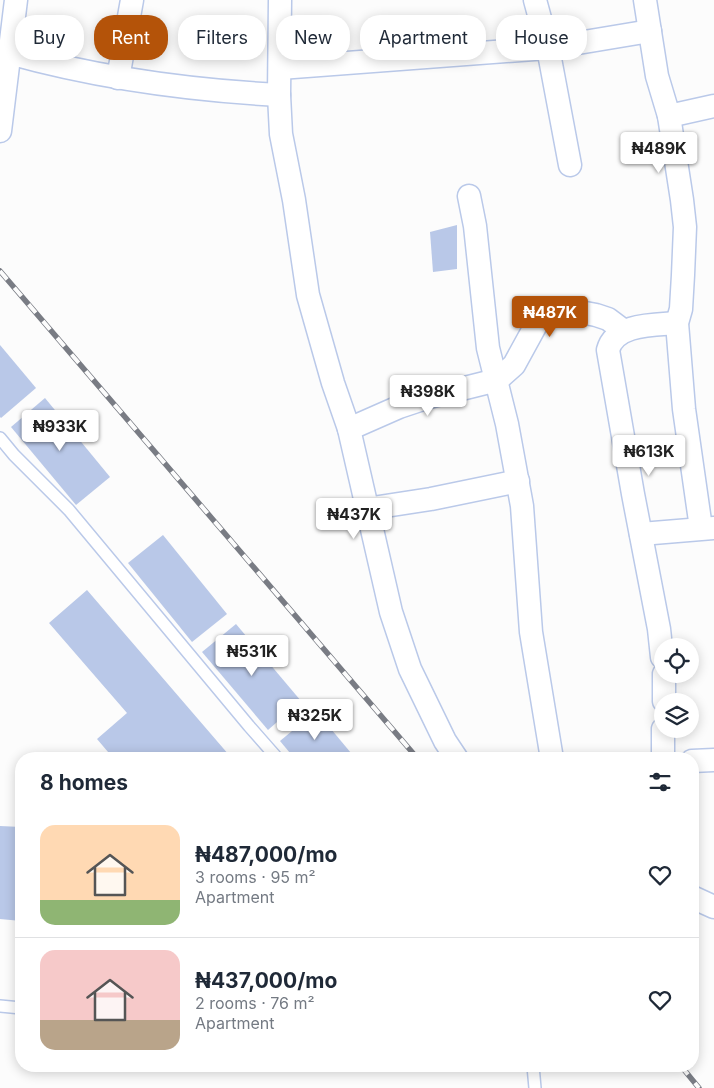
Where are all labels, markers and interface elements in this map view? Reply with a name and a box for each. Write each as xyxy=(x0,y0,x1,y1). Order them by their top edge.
chip: Buy xyxy=(15,15,84,60)
chip: Rent xyxy=(94,15,168,60)
chip: Filters xyxy=(178,15,266,60)
chip: New xyxy=(276,15,350,60)
chip: Apartment xyxy=(360,15,486,60)
chip: House xyxy=(496,15,587,60)
pin: ₦489K xyxy=(624,132,694,174)
text: ₦489K xyxy=(631,138,687,158)
pin: ₦487K xyxy=(515,296,585,338)
text: ₦487K xyxy=(523,302,577,322)
pin: ₦398K xyxy=(393,374,463,417)
text: ₦398K xyxy=(401,381,455,401)
pin: ₦933K xyxy=(25,410,95,452)
text: ₦933K xyxy=(33,416,87,436)
pin: ₦613K xyxy=(614,434,684,477)
text: ₦613K xyxy=(623,441,675,461)
pin: ₦437K xyxy=(319,498,389,540)
text: ₦437K xyxy=(327,504,381,524)
pin: ₦531K xyxy=(217,634,287,677)
map controls xyxy=(654,638,699,738)
button: locate xyxy=(654,638,699,683)
text: ₦531K xyxy=(226,641,278,661)
button: layers xyxy=(654,693,699,738)
pin: ₦325K xyxy=(280,698,350,741)
text: ₦325K xyxy=(288,705,342,725)
icon: filters xyxy=(646,768,674,796)
text: 8 homes xyxy=(40,770,128,795)
text: ₦487,000/mo xyxy=(195,842,337,867)
icon: home xyxy=(80,845,140,905)
icon: heart xyxy=(646,861,674,889)
text: 3 rooms · 95 m² xyxy=(195,867,316,887)
text: Apartment xyxy=(195,887,275,907)
text: ₦437,000/mo xyxy=(195,968,337,993)
icon: home xyxy=(80,970,140,1030)
icon: heart xyxy=(646,986,674,1014)
text: 2 rooms · 76 m² xyxy=(195,993,315,1013)
text: Apartment xyxy=(195,1013,275,1033)

